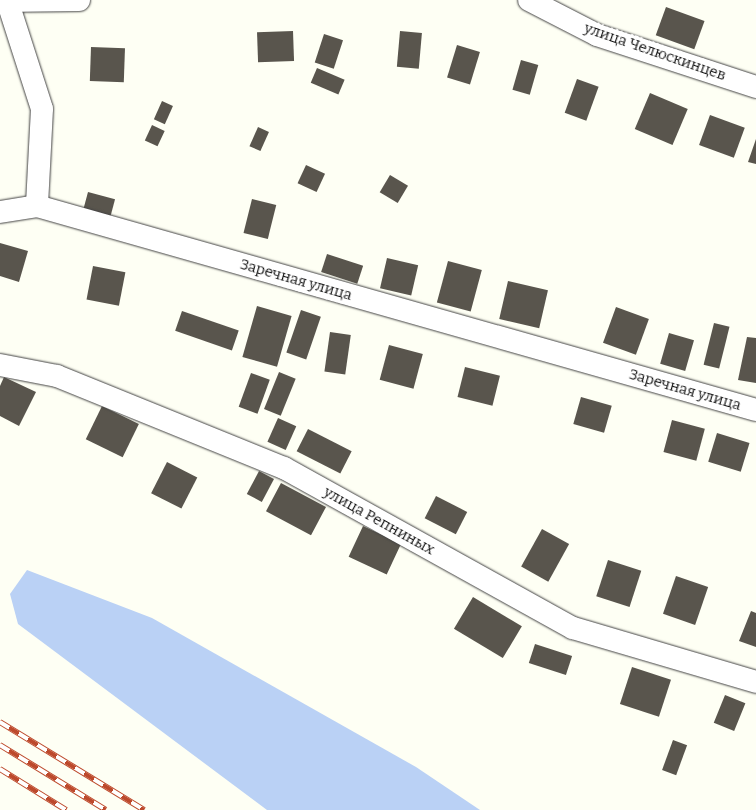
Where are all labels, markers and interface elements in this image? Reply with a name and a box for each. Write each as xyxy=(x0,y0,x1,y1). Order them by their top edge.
street label: улица Челюскинцев xyxy=(582,19,728,85)
street label: Заречная улица xyxy=(238,255,354,305)
street label: Заречная улица xyxy=(627,365,743,415)
street label: улица Репниных xyxy=(320,483,438,559)

